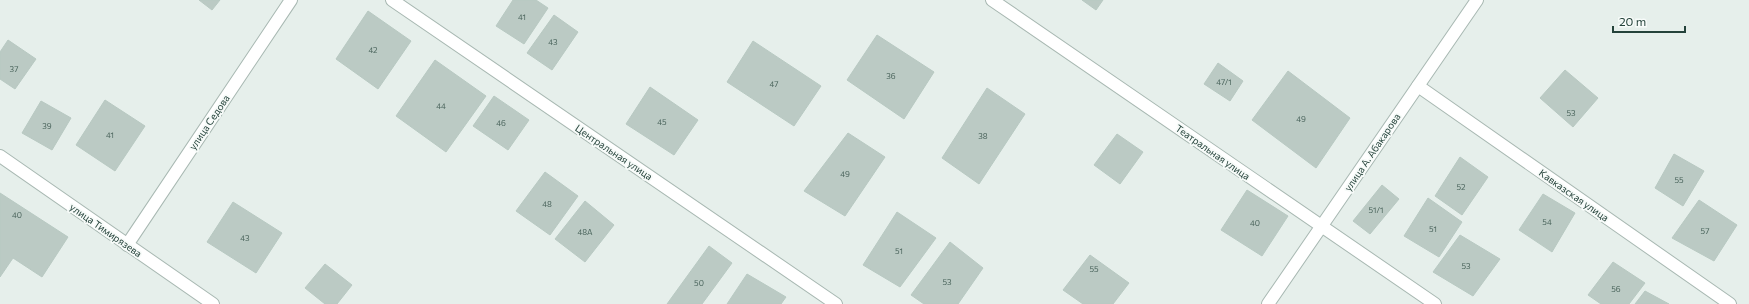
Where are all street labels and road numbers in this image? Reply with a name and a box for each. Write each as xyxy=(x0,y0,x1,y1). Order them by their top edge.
street label: улица Седова xyxy=(186,92,232,152)
street label: улица А. Абакарова xyxy=(1342,111,1402,193)
street label: Центральная улица xyxy=(573,122,655,182)
street label: Театральная улица xyxy=(1173,122,1253,182)
street label: Кавказская улица xyxy=(1537,166,1611,224)
street label: улица Тимирязева xyxy=(68,201,144,259)

